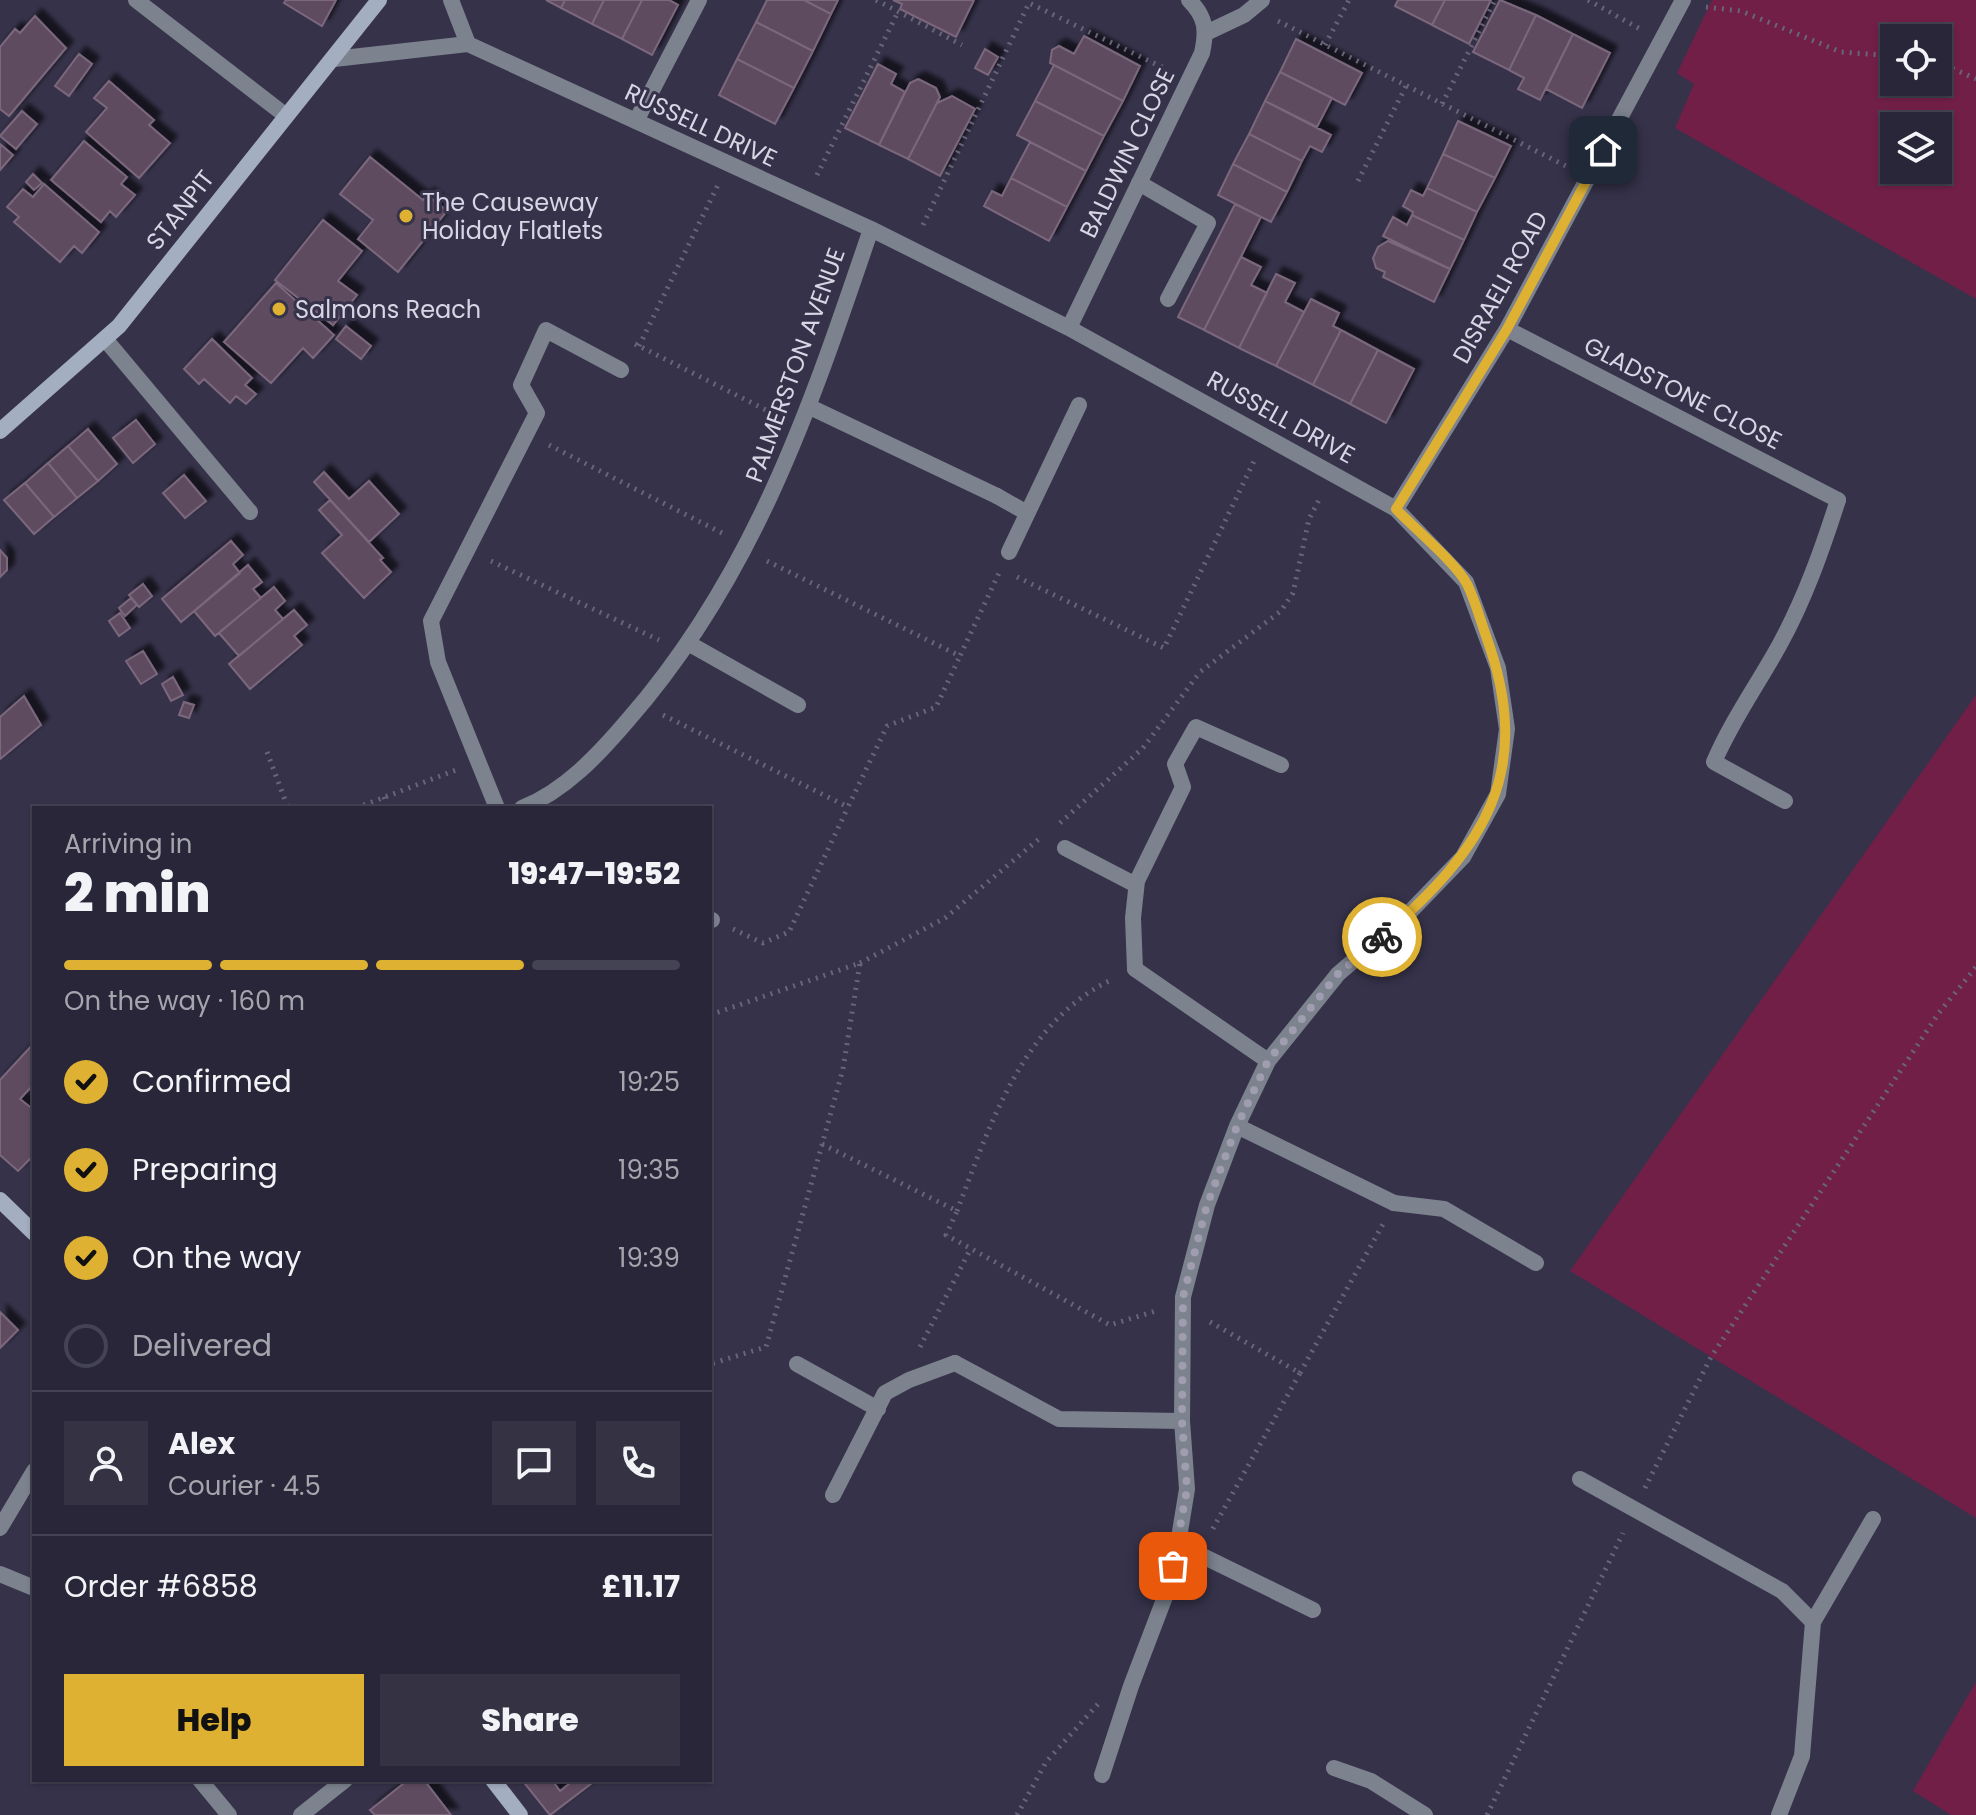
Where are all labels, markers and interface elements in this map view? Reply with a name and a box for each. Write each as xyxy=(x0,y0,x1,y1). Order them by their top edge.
map controls xyxy=(1880,24,1952,184)
button: locate xyxy=(1880,24,1952,96)
street label: BALDWIN CLOSE xyxy=(1072,63,1182,243)
street label: RUSSELL DRIVE xyxy=(620,75,782,175)
button: layers xyxy=(1880,112,1952,184)
pin xyxy=(1569,116,1637,184)
icon: home xyxy=(1581,128,1625,172)
street label: STANPIT xyxy=(138,163,222,257)
place label: The Causeway Holiday Flatlets xyxy=(422,186,603,247)
street label: DISRAELI ROAD xyxy=(1445,205,1555,369)
marker: The Causeway Holiday Flatlets xyxy=(397,207,415,225)
street label: PALMERSTON AVENUE xyxy=(737,243,853,487)
place label: Salmons Reach xyxy=(295,293,481,326)
marker: Salmons Reach xyxy=(270,300,288,318)
street label: GLADSTONE CLOSE xyxy=(1578,329,1788,457)
street label: RUSSELL DRIVE xyxy=(1201,363,1361,471)
text: Arriving in xyxy=(64,826,193,862)
text: 19:47–19:52 xyxy=(508,852,680,895)
text: 2 min xyxy=(64,857,211,930)
courier xyxy=(1342,897,1422,977)
icon: bike xyxy=(1360,915,1404,959)
text: On the way · 160 m xyxy=(64,983,305,1019)
icon: check xyxy=(64,1060,108,1104)
text: Confirmed xyxy=(132,1060,292,1103)
text: 19:25 xyxy=(618,1064,680,1100)
icon: check xyxy=(64,1148,108,1192)
text: Preparing xyxy=(132,1148,278,1191)
text: 19:35 xyxy=(618,1152,680,1188)
icon: check xyxy=(64,1236,108,1280)
text: On the way xyxy=(132,1236,301,1279)
text: 19:39 xyxy=(618,1240,680,1276)
text: Delivered xyxy=(132,1324,272,1367)
button: person xyxy=(64,1421,148,1505)
button: chat xyxy=(492,1421,576,1505)
button: phone xyxy=(596,1421,680,1505)
text: Alex xyxy=(168,1422,235,1465)
text: Courier · 4.5 xyxy=(168,1468,321,1504)
pin xyxy=(1139,1532,1207,1600)
icon: bag xyxy=(1151,1544,1195,1588)
text: Order #6858 xyxy=(64,1565,258,1608)
text: £11.17 xyxy=(602,1565,680,1608)
button: Help xyxy=(64,1674,364,1766)
button: Share xyxy=(380,1674,680,1766)

